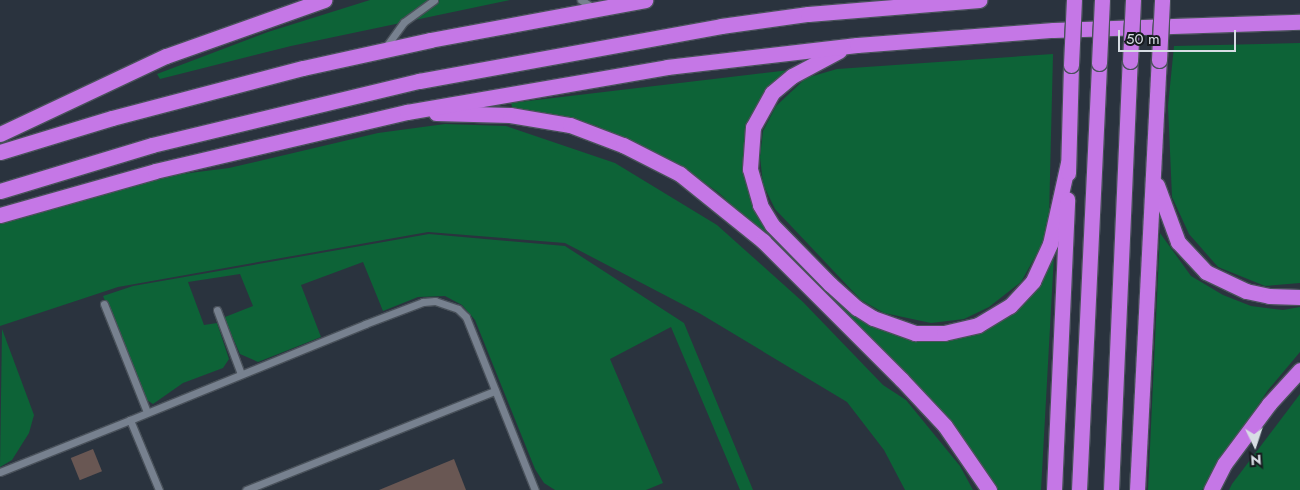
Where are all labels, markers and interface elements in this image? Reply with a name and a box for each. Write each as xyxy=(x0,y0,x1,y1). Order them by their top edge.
scale bar xyxy=(1120,20,1238,52)
text: 50 m xyxy=(1126,28,1160,50)
north arrow xyxy=(1230,420,1280,470)
text: N xyxy=(1250,450,1262,470)

